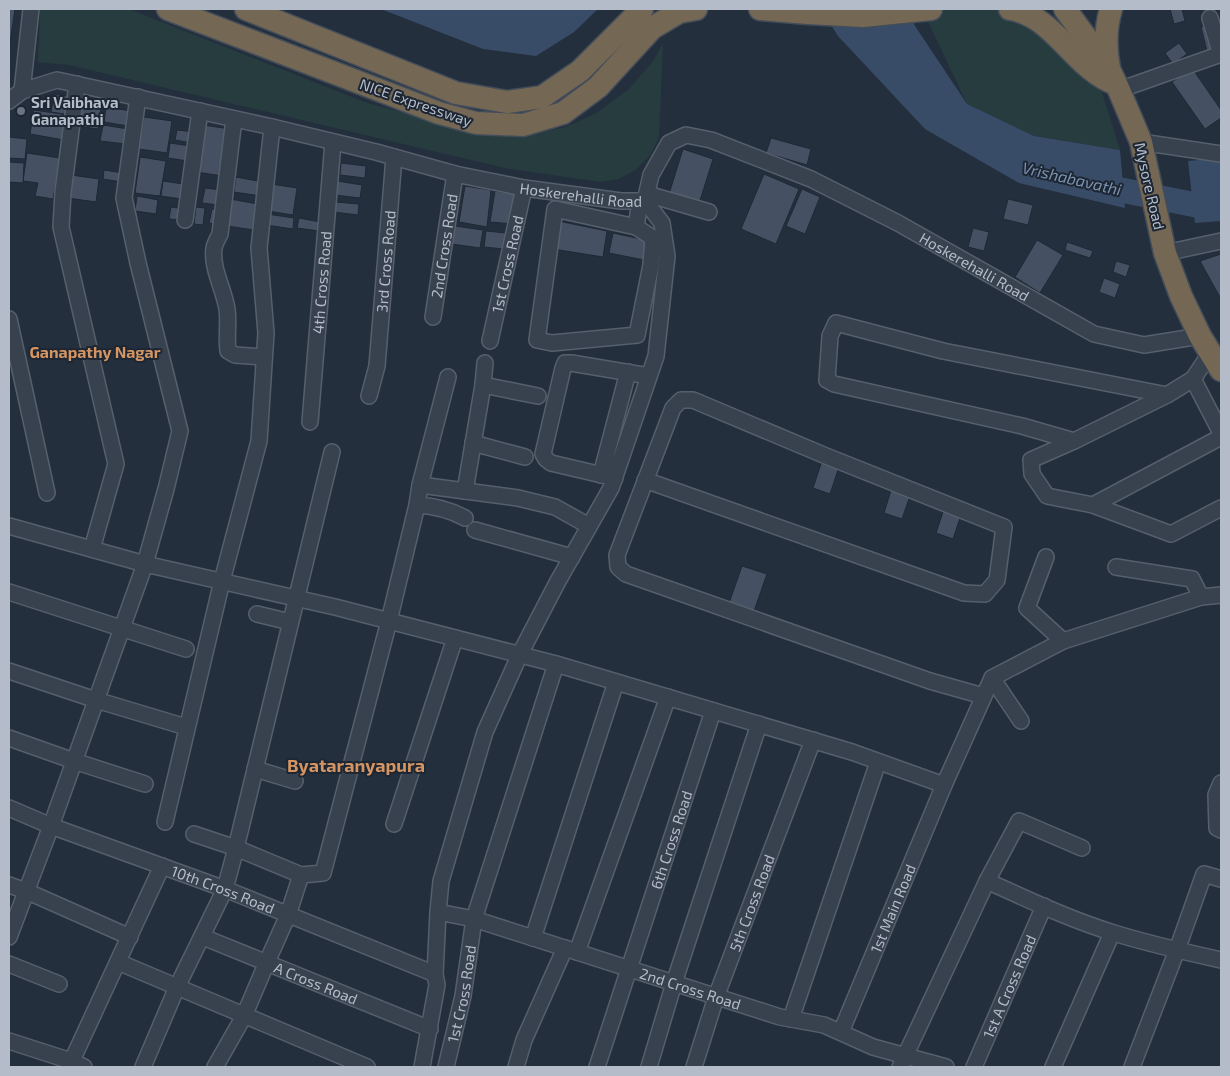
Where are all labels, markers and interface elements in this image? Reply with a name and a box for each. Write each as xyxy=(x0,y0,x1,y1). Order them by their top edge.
street label: NICE Expressway xyxy=(358,74,475,130)
place label: Sri Vaibhava Ganapathi xyxy=(31,93,118,128)
marker: Sri Vaibhava Ganapathi xyxy=(15,105,27,117)
street label: Mysore Road xyxy=(1131,141,1169,231)
water label: Vrishabavathi xyxy=(1021,157,1124,199)
street label: Hoskerehalli Road xyxy=(519,179,642,210)
street label: 2nd Cross Road xyxy=(427,192,461,299)
street label: 3rd Cross Road xyxy=(372,210,399,313)
street label: 1st Cross Road xyxy=(488,214,527,314)
street label: Hoskerehalli Road xyxy=(917,228,1033,305)
street label: 4th Cross Road xyxy=(308,230,335,335)
district label: Ganapathy Nagar xyxy=(29,342,161,362)
district label: Byataranyapura xyxy=(287,754,425,776)
street label: 6th Cross Road xyxy=(647,788,695,891)
street label: 5th Cross Road xyxy=(725,852,778,954)
street label: 10th Cross Road xyxy=(169,861,277,917)
street label: 1st Main Road xyxy=(866,861,919,955)
street label: 1st A Cross Road xyxy=(979,932,1039,1041)
street label: 1st Cross Road xyxy=(443,944,479,1044)
street label: A Cross Road xyxy=(272,958,360,1008)
street label: 2nd Cross Road xyxy=(638,964,743,1013)

